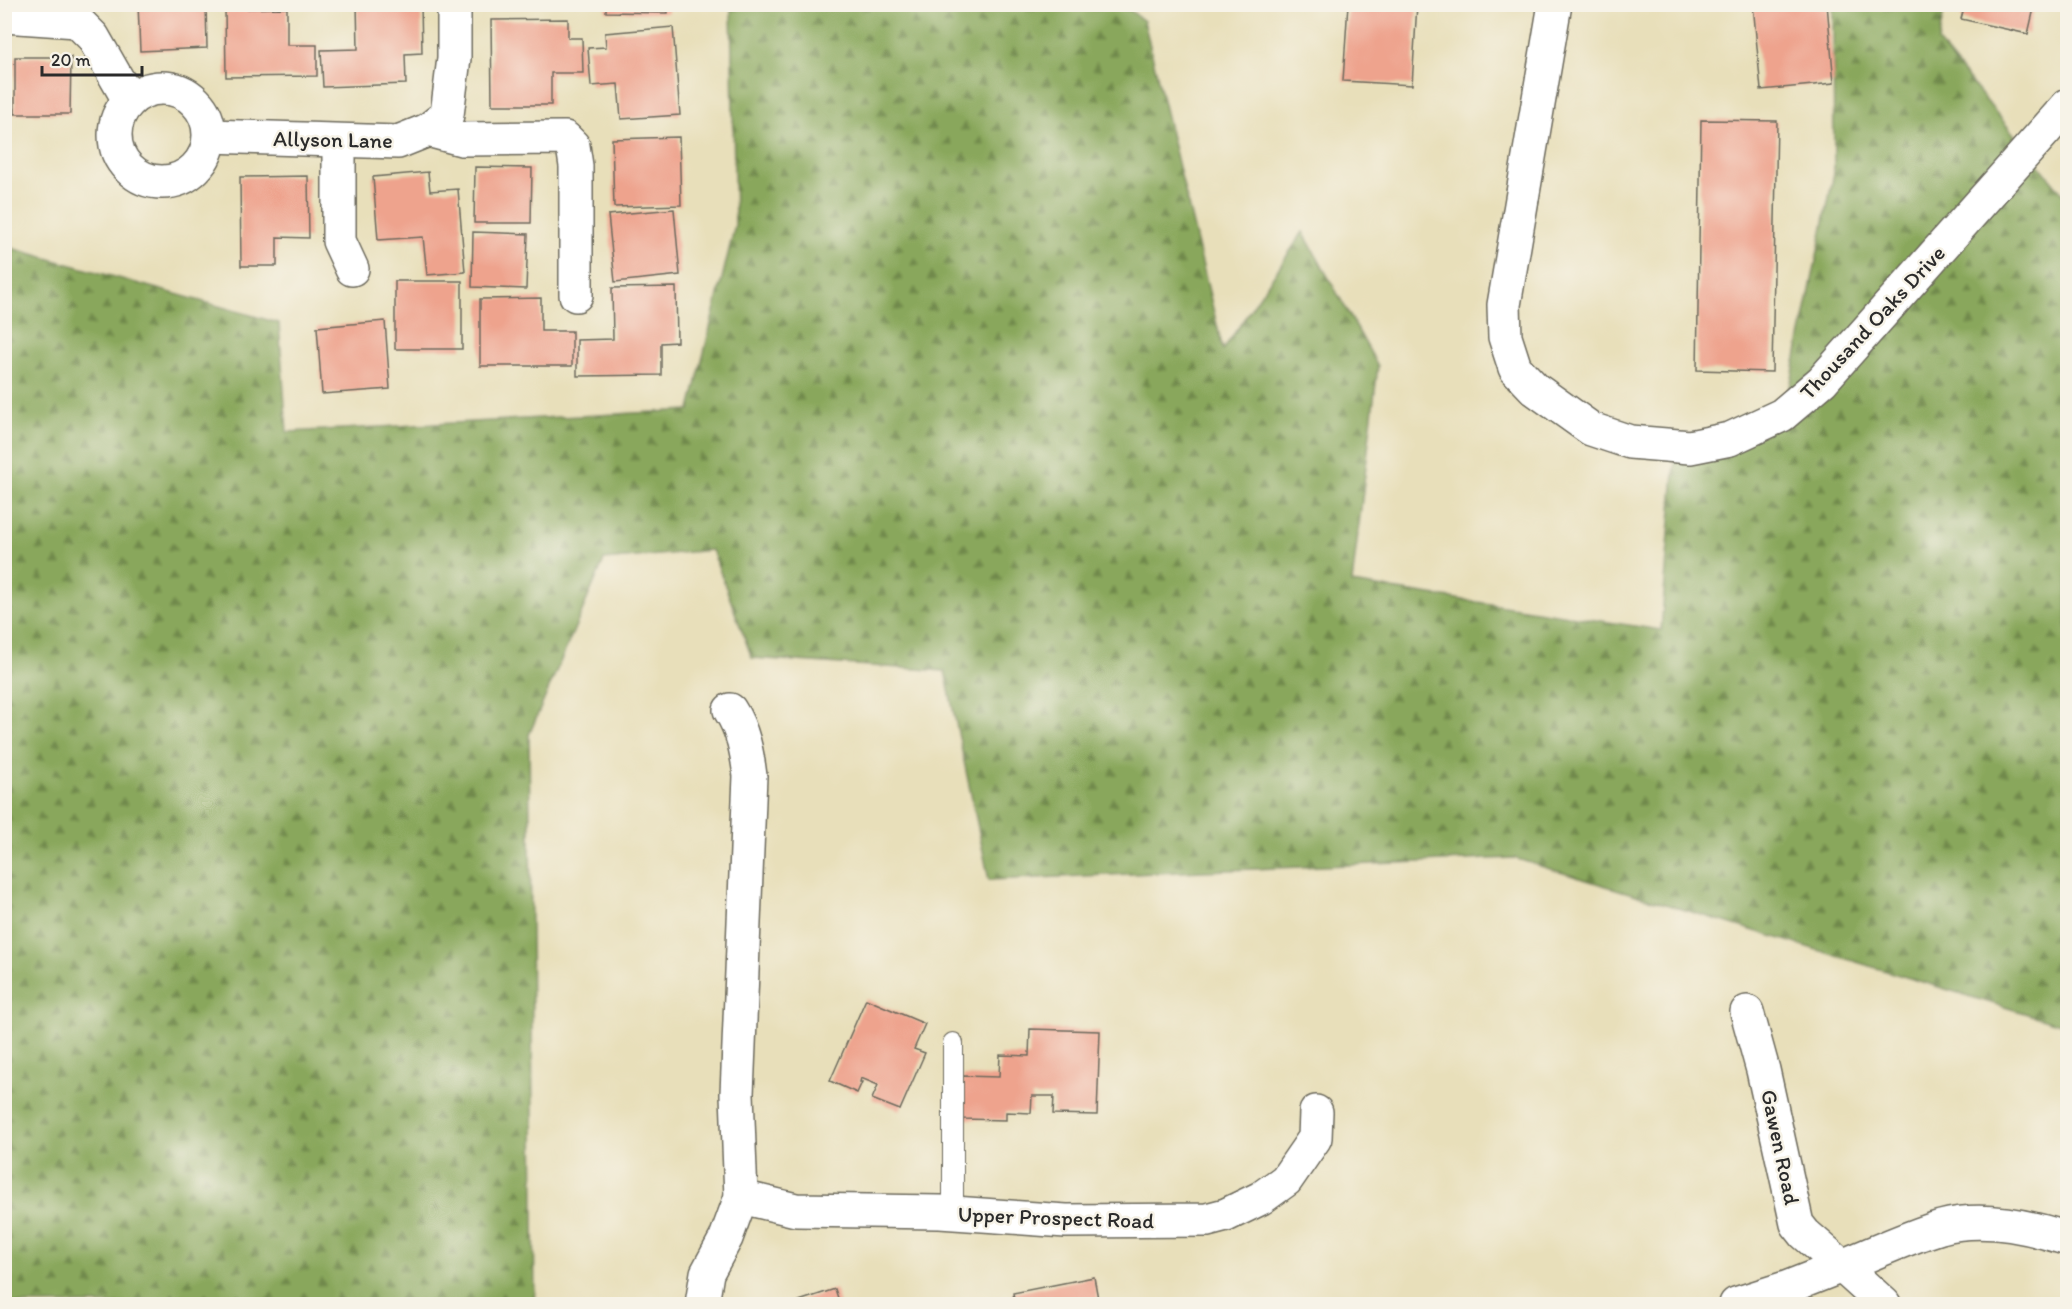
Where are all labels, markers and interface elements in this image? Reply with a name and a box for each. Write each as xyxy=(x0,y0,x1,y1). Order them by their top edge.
scale bar xyxy=(42,39,142,77)
text: 20 m xyxy=(51,49,91,71)
street label: Allyson Lane xyxy=(273,125,393,154)
street label: Thousand Oaks Drive xyxy=(1794,240,1951,405)
street label: Gawen Road xyxy=(1755,1087,1806,1207)
street label: Upper Prospect Road xyxy=(957,1201,1155,1234)

